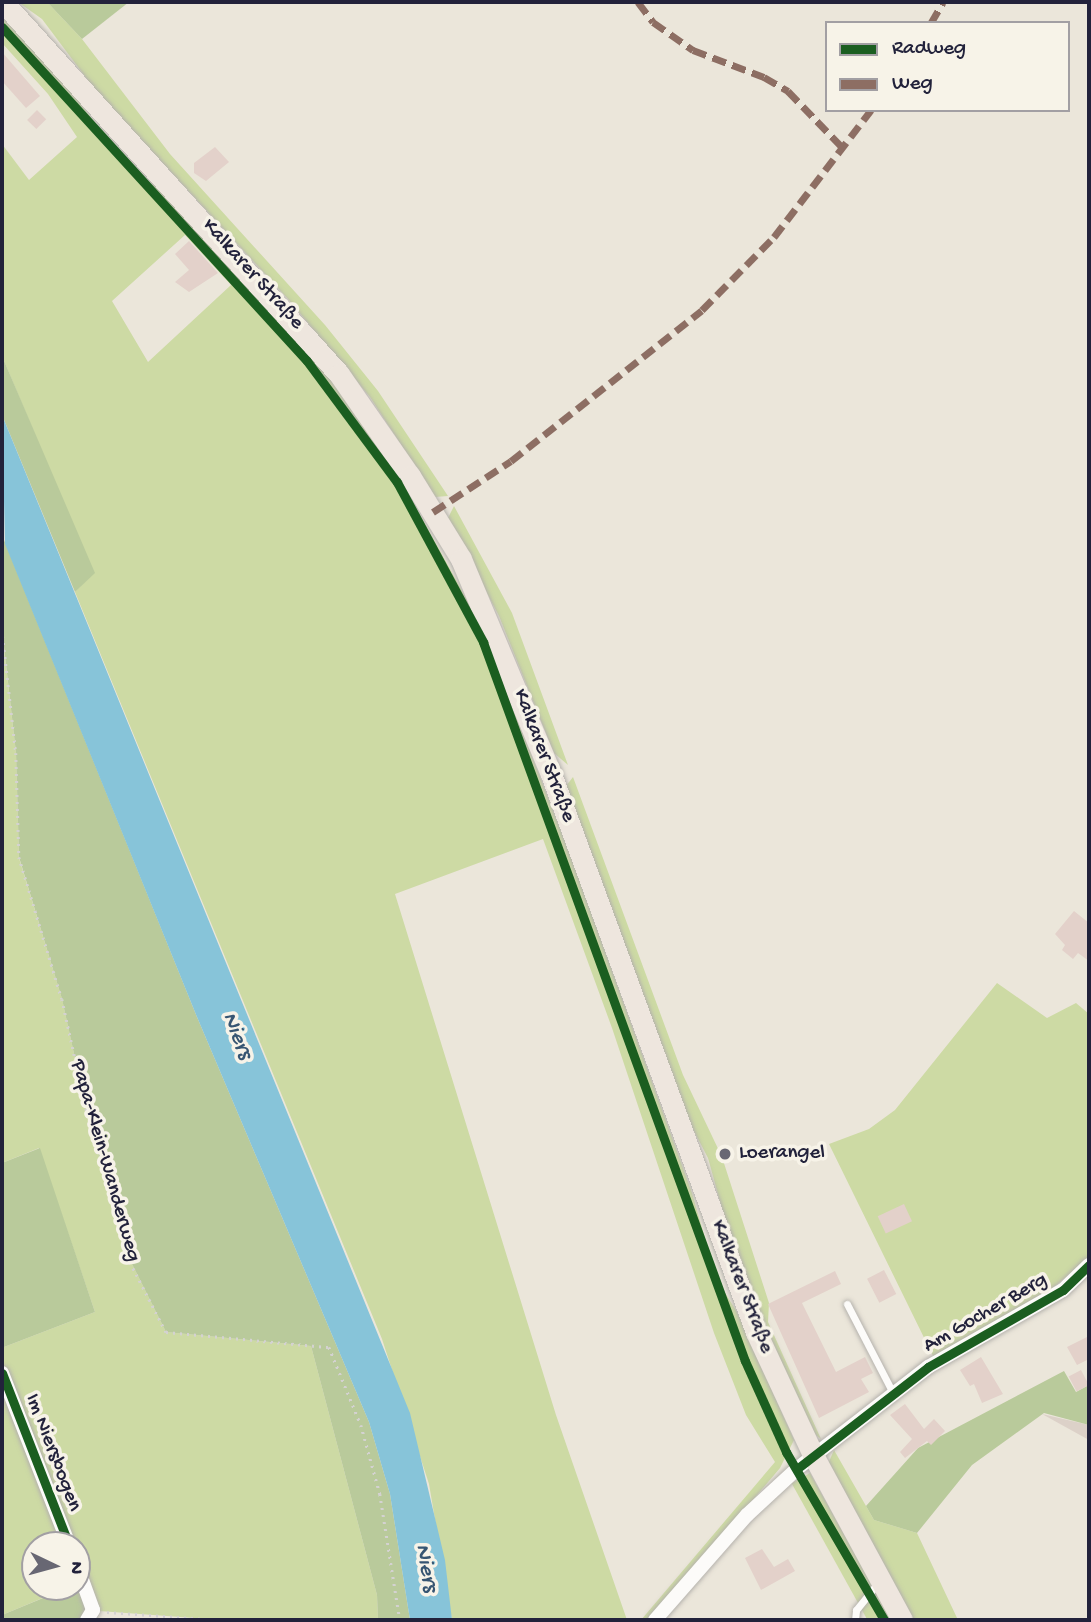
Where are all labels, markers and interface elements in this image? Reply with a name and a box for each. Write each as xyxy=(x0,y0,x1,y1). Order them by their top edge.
legend xyxy=(825,21,1070,112)
text: Radweg xyxy=(892,37,966,62)
text: Weg xyxy=(892,72,933,97)
street label: Kalkarer Straße xyxy=(196,214,308,336)
street label: Kalkarer Straße xyxy=(506,686,580,826)
water label: Niers xyxy=(214,1008,258,1064)
street label: Papa-Klein-Wanderweg xyxy=(63,1057,145,1265)
place label: Loerangel xyxy=(739,1141,825,1167)
marker: Loerangel xyxy=(717,1146,733,1162)
street label: Kalkarer Straße xyxy=(704,1217,778,1357)
street label: Am Gocher Berg xyxy=(919,1268,1053,1360)
street label: Im Niersbogen xyxy=(18,1391,86,1515)
north arrow xyxy=(21,1531,91,1601)
water label: Niers xyxy=(407,1542,443,1594)
text: N xyxy=(63,1561,87,1575)

